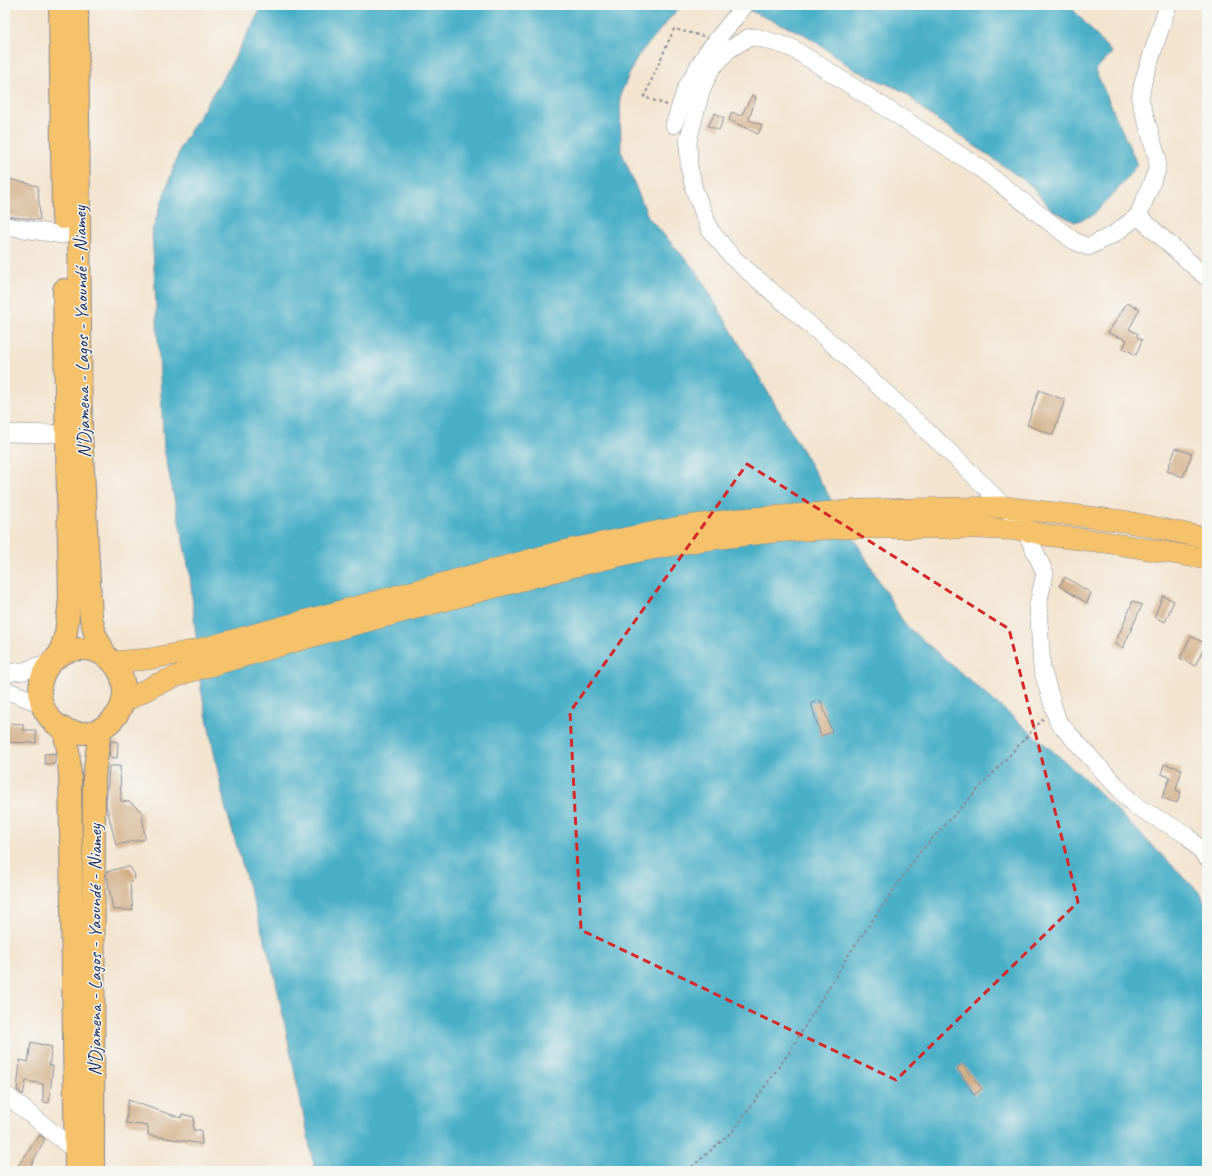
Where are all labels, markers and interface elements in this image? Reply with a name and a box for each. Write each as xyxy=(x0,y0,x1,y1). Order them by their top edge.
street label: N'Djamena - Lagos - Yaoundé - Niamey xyxy=(68,204,96,458)
street label: N'Djamena - Lagos - Yaoundé - Niamey xyxy=(83,822,107,1076)

